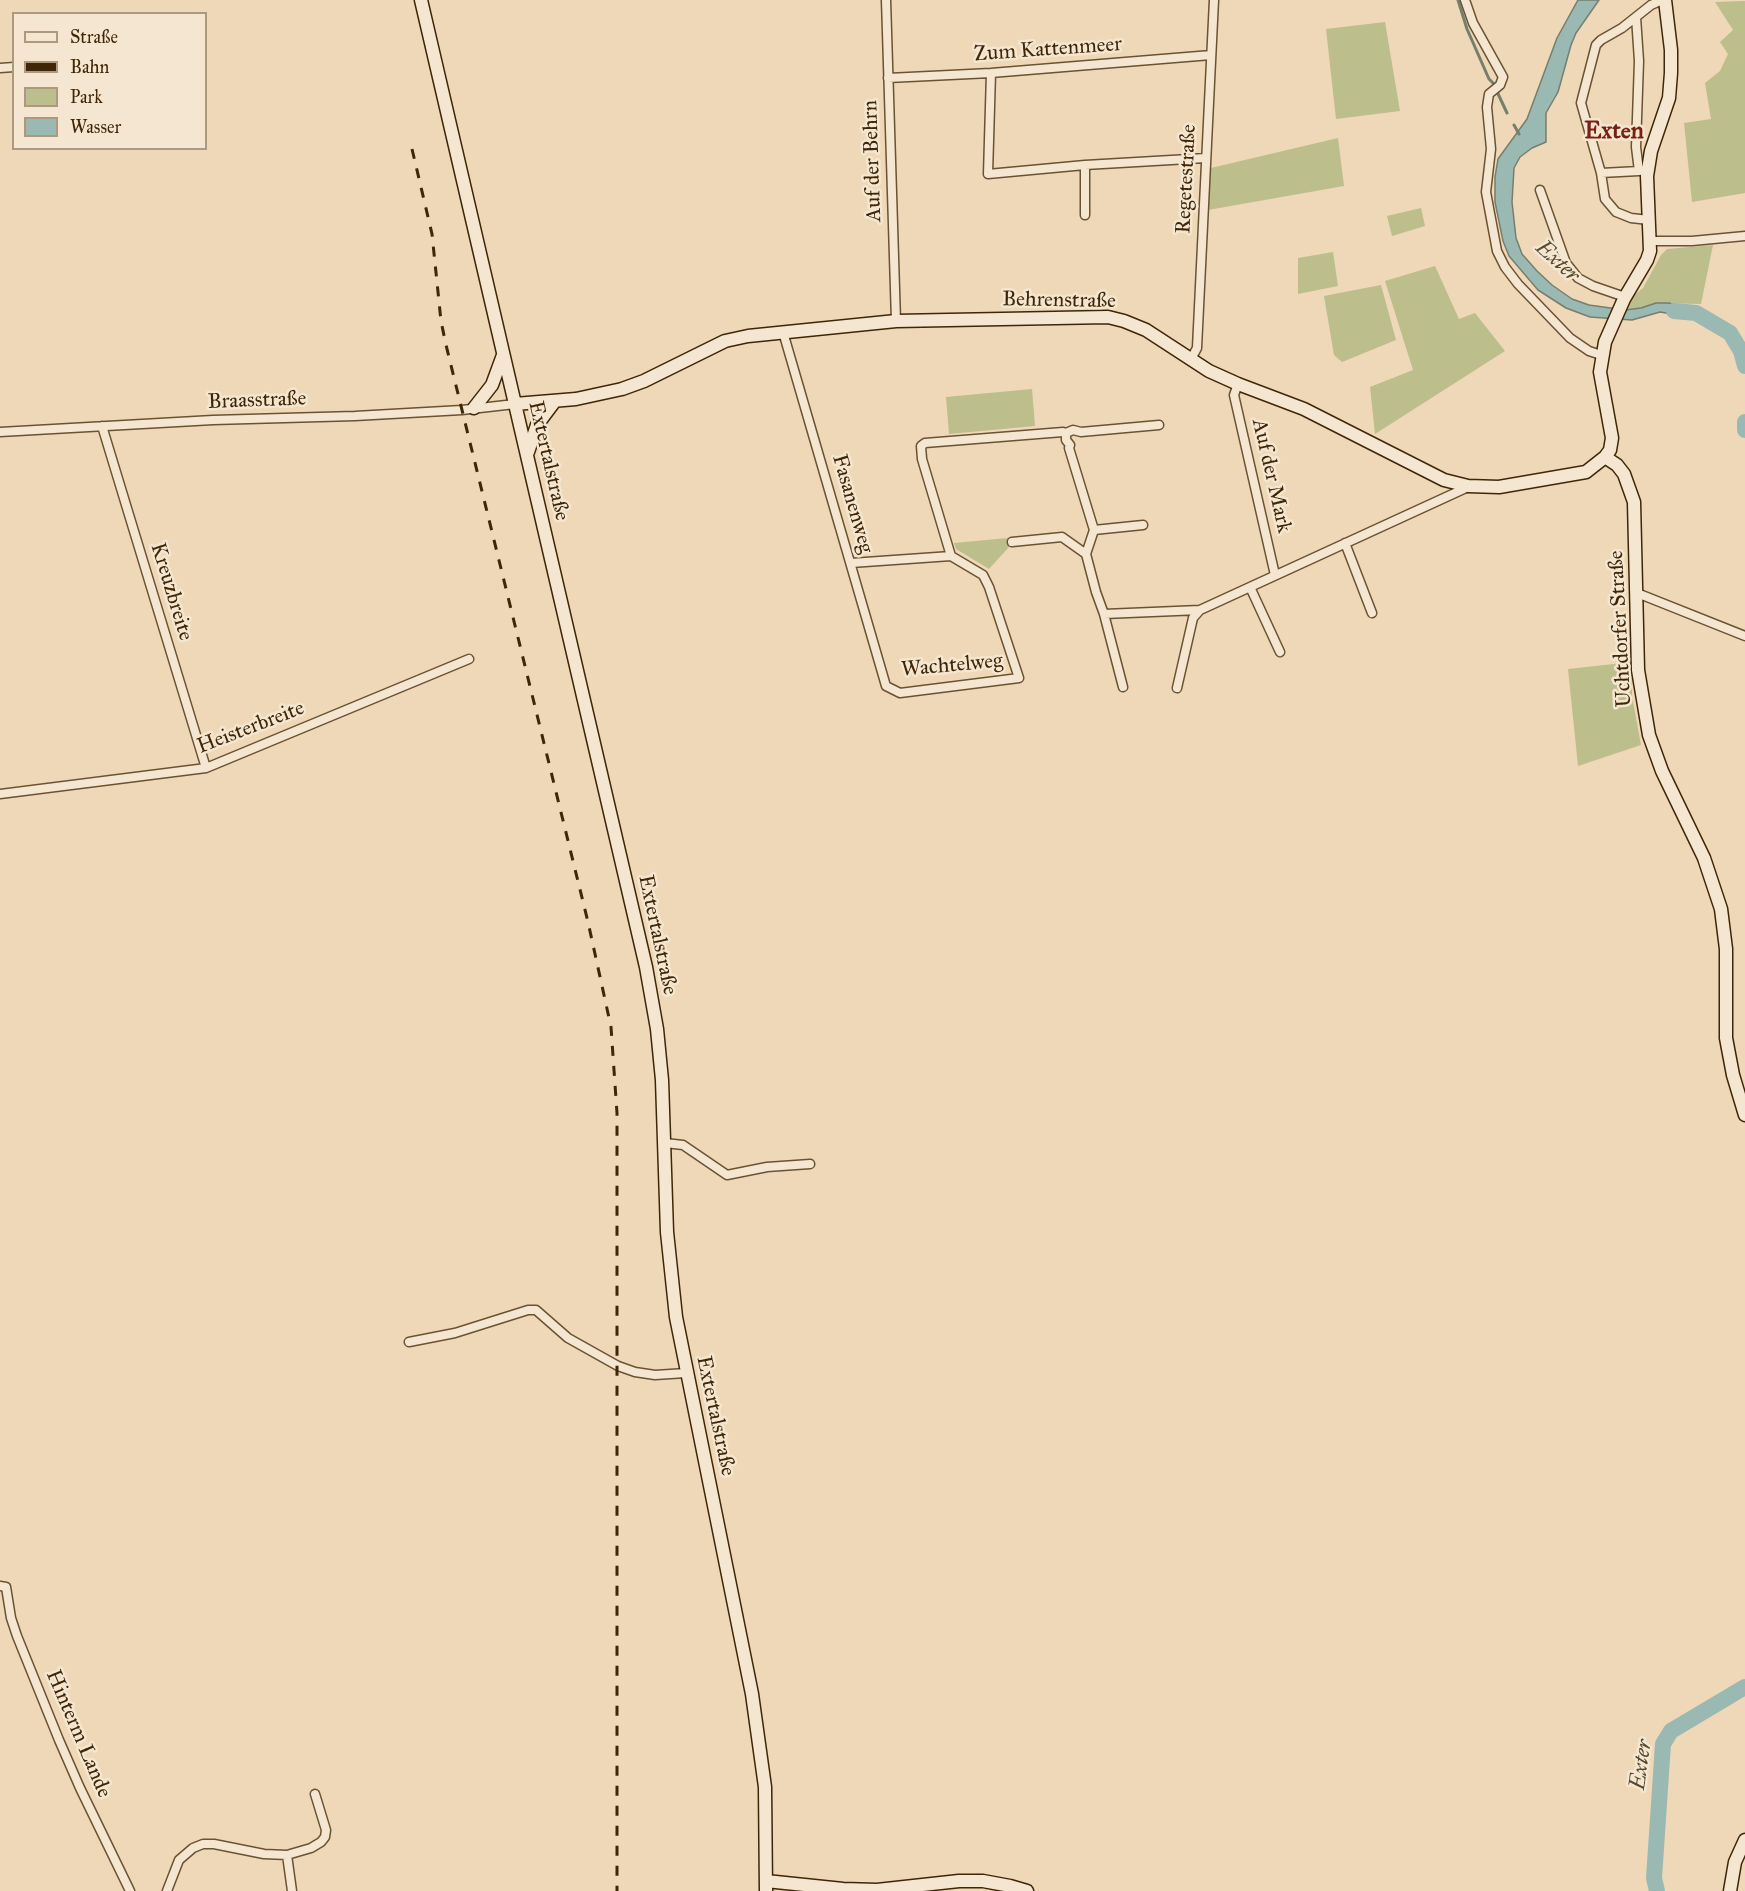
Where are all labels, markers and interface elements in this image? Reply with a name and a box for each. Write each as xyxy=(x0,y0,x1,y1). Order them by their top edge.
legend xyxy=(12,12,207,150)
text: Straße xyxy=(70,26,118,48)
street label: Zum Kattenmeer xyxy=(973,32,1123,68)
text: Bahn xyxy=(70,56,109,78)
text: Park xyxy=(70,86,103,108)
street label: Auf der Behrn xyxy=(858,100,888,222)
text: Wasser xyxy=(70,116,121,138)
district label: Exten xyxy=(1584,118,1644,146)
street label: Regetestraße xyxy=(1172,124,1202,234)
water label: Exter xyxy=(1529,235,1585,289)
street label: Behrenstraße xyxy=(1002,287,1116,315)
street label: Braasstraße xyxy=(207,387,307,415)
street label: Extertalstraße xyxy=(522,399,574,523)
street label: Auf der Mark xyxy=(1246,416,1296,536)
street label: Fasanenweg xyxy=(826,452,878,556)
street label: Kreuzbreite xyxy=(144,540,198,644)
street label: Uchtdorfer Straße xyxy=(1604,550,1638,708)
street label: Wachtelweg xyxy=(900,649,1004,683)
street label: Heisterbreite xyxy=(194,696,308,760)
street label: Extertalstraße xyxy=(632,873,682,997)
street label: Extertalstraße xyxy=(690,1354,740,1478)
street label: Hinterm Lande xyxy=(40,1666,116,1802)
water label: Exter xyxy=(1625,1738,1659,1792)

